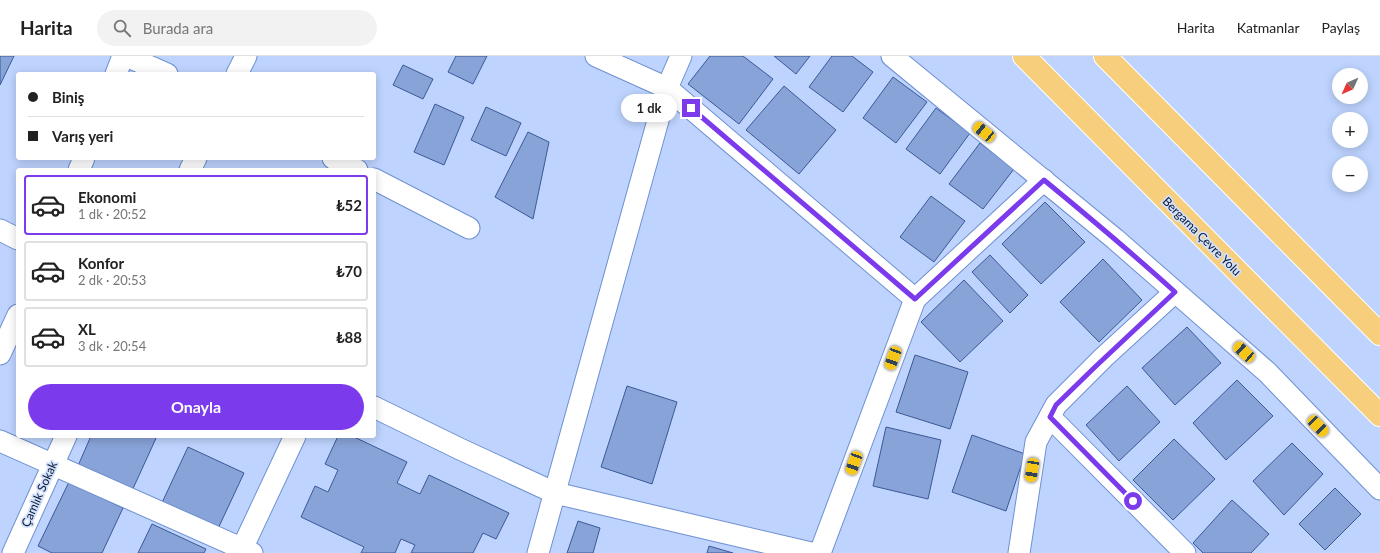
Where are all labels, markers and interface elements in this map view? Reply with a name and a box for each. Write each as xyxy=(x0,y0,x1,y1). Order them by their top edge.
search box xyxy=(97,10,377,46)
text: Harita xyxy=(20,16,73,39)
icon: search xyxy=(111,17,133,39)
text: Burada ara xyxy=(143,19,213,37)
text: Harita xyxy=(1177,19,1215,36)
text: Katmanlar xyxy=(1237,19,1299,36)
text: Paylaş xyxy=(1321,19,1360,36)
north arrow xyxy=(1332,68,1368,104)
map controls xyxy=(1332,68,1368,192)
text: Biniş xyxy=(52,88,84,106)
callout: 1 dk xyxy=(621,94,677,122)
route end xyxy=(682,99,700,117)
text: 1 dk xyxy=(636,100,662,116)
button: + xyxy=(1332,112,1368,148)
car xyxy=(971,120,997,144)
text: Varış yeri xyxy=(52,127,113,145)
button: − xyxy=(1332,156,1368,192)
icon: car xyxy=(30,187,66,223)
text: Ekonomi xyxy=(78,188,136,206)
street label: Bergama Çevre Yolu xyxy=(1160,194,1244,278)
text: ₺52 xyxy=(336,196,362,214)
text: 1 dk · 20:52 xyxy=(78,206,146,222)
icon: car xyxy=(30,253,66,289)
text: Konfor xyxy=(78,254,124,272)
text: ₺70 xyxy=(336,262,362,280)
text: 2 dk · 20:53 xyxy=(78,272,146,288)
icon: car xyxy=(30,319,66,355)
text: XL xyxy=(78,320,96,338)
text: ₺88 xyxy=(336,328,362,346)
text: 3 dk · 20:54 xyxy=(78,338,146,354)
car xyxy=(1231,340,1257,364)
car xyxy=(883,345,903,371)
button: Onayla xyxy=(28,384,364,430)
car xyxy=(1305,413,1331,439)
car xyxy=(844,450,864,476)
car xyxy=(1024,457,1040,483)
street label: Çamlık Sokak xyxy=(18,458,60,529)
route start xyxy=(1124,492,1142,510)

